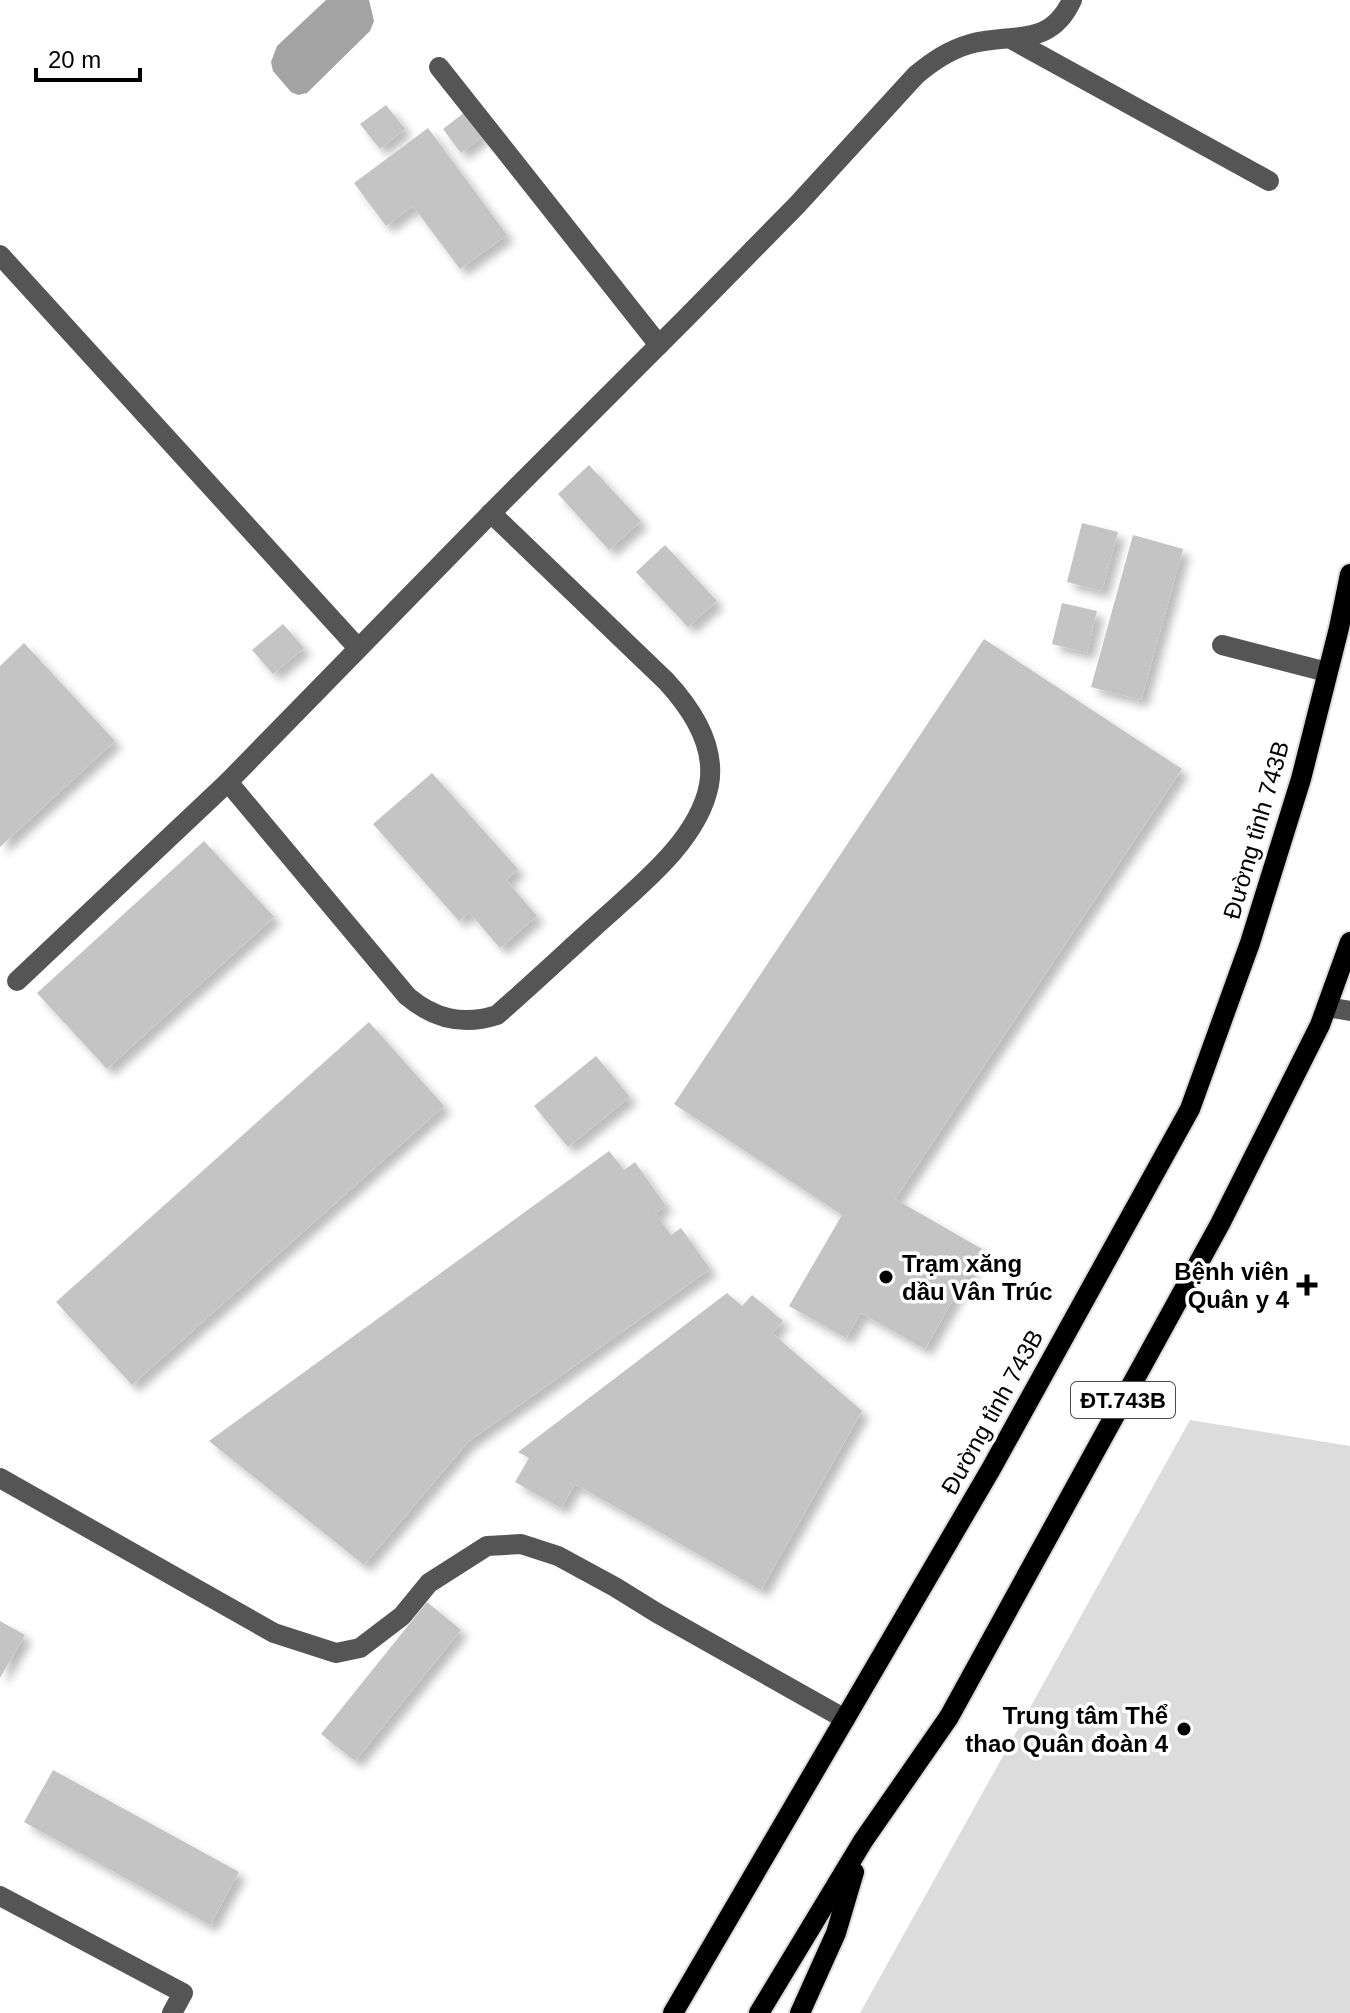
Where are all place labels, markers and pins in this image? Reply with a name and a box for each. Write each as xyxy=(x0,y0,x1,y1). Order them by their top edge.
place label: Trạm xăng dầu Vân Trúc xyxy=(902,1250,1053,1305)
place label: Bệnh viên Quân y 4 xyxy=(1174,1258,1290,1313)
marker: Trạm xăng dầu Vân Trúc xyxy=(877,1268,895,1286)
marker: Bệnh viên Quân y 4 xyxy=(1296,1274,1318,1296)
place label: Trung tâm Thể thao Quân đoàn 4 xyxy=(965,1702,1169,1757)
marker: Trung tâm Thể thao Quân đoàn 4 xyxy=(1175,1720,1193,1738)

